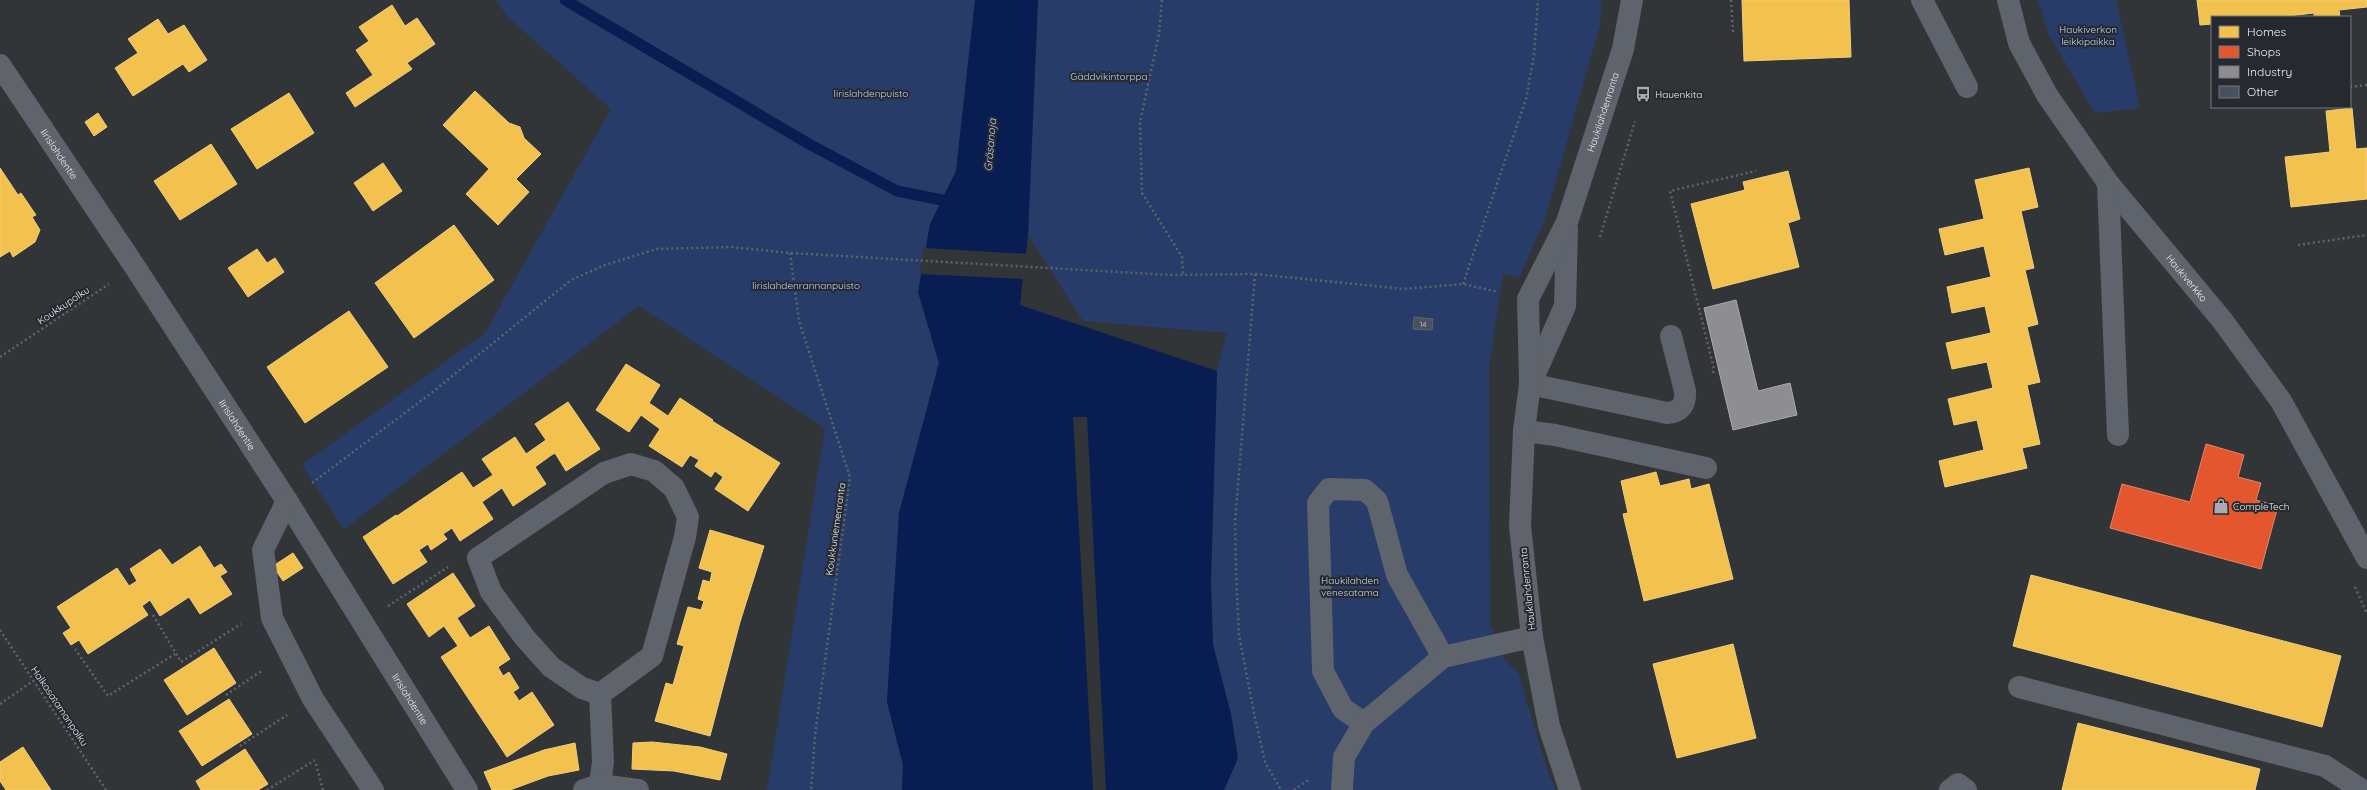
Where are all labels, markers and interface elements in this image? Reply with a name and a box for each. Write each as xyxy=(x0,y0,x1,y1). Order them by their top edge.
legend xyxy=(2211,16,2351,108)
park label: Haukiverkon leikkipaikka xyxy=(2059,23,2117,48)
text: Homes xyxy=(2247,24,2287,39)
text: Shops xyxy=(2247,44,2281,59)
text: Industry xyxy=(2247,64,2292,79)
park label: Gäddvikintorppa xyxy=(1070,70,1148,83)
street label: Haukilahdenranta xyxy=(1584,71,1622,154)
text: Other xyxy=(2247,84,2279,99)
bus stop icon: Hauenkita xyxy=(1634,85,1652,103)
park label: Iirislahdenpuisto xyxy=(834,87,908,100)
place label: Hauenkita xyxy=(1655,88,1702,101)
water label: Gräsanoja xyxy=(981,117,999,172)
street label: Iirislahdentie xyxy=(37,126,81,182)
street label: Haukiverkko xyxy=(2163,252,2210,305)
park label: Iirislahdenrannanpuisto xyxy=(752,279,860,292)
street label: Koukkupolku xyxy=(35,283,92,328)
house number: 14 xyxy=(1419,319,1427,329)
street label: Iirislahdentie xyxy=(216,397,258,453)
street label: Koukkuniemenranta xyxy=(823,482,848,576)
shop icon: CompleTech xyxy=(2212,497,2230,515)
place label: CompleTech xyxy=(2233,500,2290,513)
street label: Haukilahdenranta xyxy=(1517,547,1538,631)
park label: Haukilahden venesatama xyxy=(1321,574,1379,599)
street label: Halkosatamanpolku xyxy=(28,664,91,749)
street label: Iirislahdentie xyxy=(389,671,431,727)

